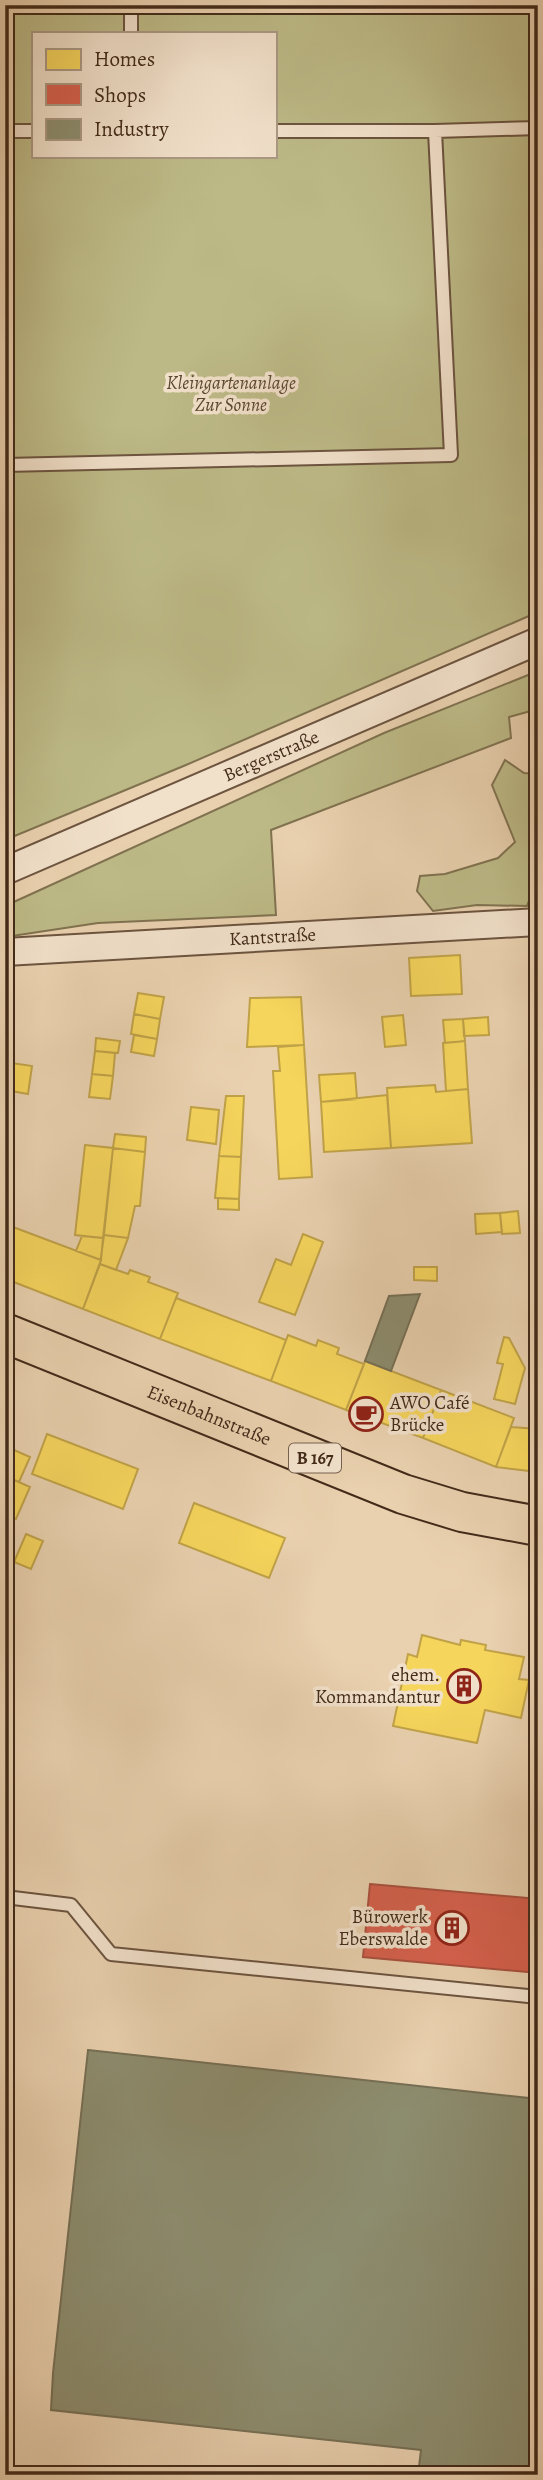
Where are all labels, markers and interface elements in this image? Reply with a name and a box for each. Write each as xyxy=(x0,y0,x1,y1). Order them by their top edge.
legend xyxy=(32,32,276,158)
text: Homes xyxy=(94,45,155,73)
text: Shops xyxy=(94,81,146,109)
text: Industry xyxy=(94,115,169,143)
park label: Kleingartenanlage Zur Sonne xyxy=(166,370,296,418)
street label: Bergerstraße xyxy=(219,724,323,788)
street label: Kantstraße xyxy=(228,922,317,952)
street label: Eisenbahnstraße xyxy=(143,1379,275,1452)
place label: AWO Café Brücke xyxy=(389,1390,470,1438)
cafe icon: AWO Café Brücke xyxy=(347,1395,385,1433)
road number: B 167 xyxy=(289,1443,341,1472)
place label: ehem. Kommandantur xyxy=(315,1662,440,1710)
building icon: ehem. Kommandantur xyxy=(445,1667,483,1705)
place label: Bürowerk Eberswalde xyxy=(338,1904,429,1952)
building icon: Bürowerk Eberswalde xyxy=(433,1909,471,1947)

